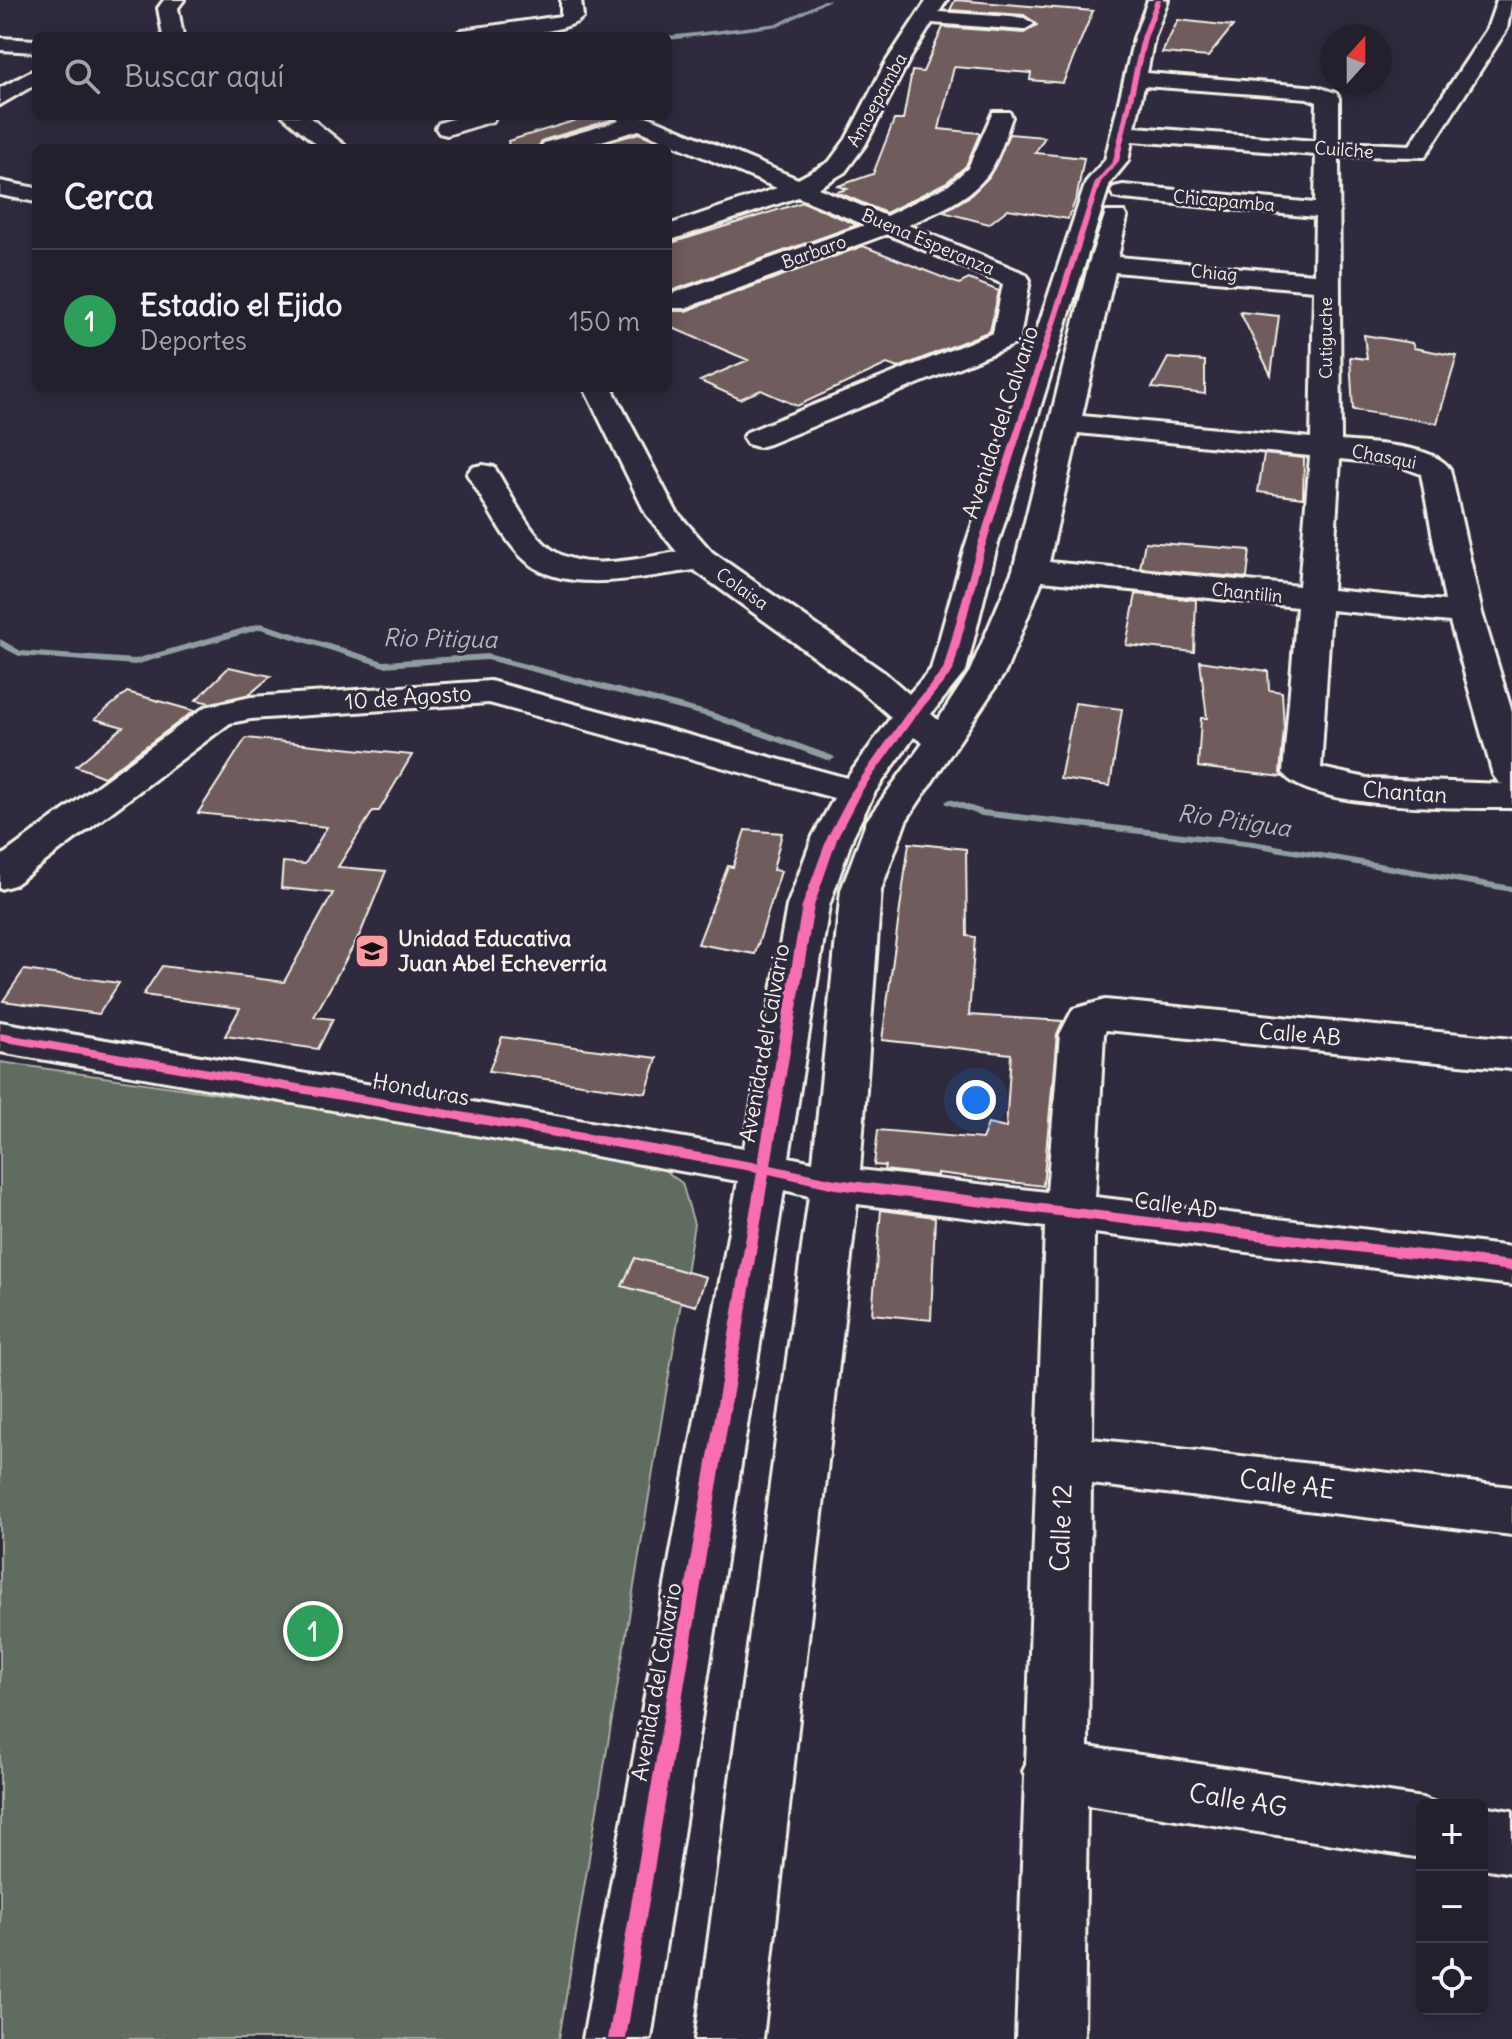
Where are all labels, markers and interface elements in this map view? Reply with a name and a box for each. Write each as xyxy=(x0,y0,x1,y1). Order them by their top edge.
north arrow xyxy=(1320,24,1392,96)
search box xyxy=(32,32,672,120)
street label: Amoepamba xyxy=(841,49,912,151)
icon: search xyxy=(60,54,104,98)
text: Buscar aquí xyxy=(124,57,284,95)
street label: Cuilche xyxy=(1314,136,1374,163)
text: Cerca xyxy=(64,175,154,218)
street label: Chicapamba xyxy=(1172,185,1276,216)
street label: Buena Esperanza xyxy=(858,203,998,280)
street label: Barbaro xyxy=(778,229,849,274)
street label: Chiag xyxy=(1190,259,1238,286)
text: Estadio el Ejido xyxy=(140,286,342,324)
street label: Cutiguche xyxy=(1314,297,1337,379)
text: 1 xyxy=(85,305,95,338)
text: 150 m xyxy=(569,305,640,338)
street label: Avenida del Calvario xyxy=(956,322,1044,522)
text: Deportes xyxy=(140,324,247,357)
street label: Chasqui xyxy=(1350,439,1418,474)
street label: Colaisa xyxy=(712,562,773,615)
street label: Chantilin xyxy=(1210,577,1284,608)
water label: Rio Pitigua xyxy=(383,622,499,654)
street label: 10 de Agosto xyxy=(344,679,472,715)
street label: Chantan xyxy=(1362,775,1448,809)
water label: Rio Pitigua xyxy=(1176,797,1294,843)
place label: Unidad Educativa Juan Abel Echeverría xyxy=(398,924,607,977)
school or university icon: Unidad Educativa Juan Abel Echeverría xyxy=(353,932,391,970)
street label: Avenida del Calvario xyxy=(733,942,795,1144)
street label: Calle AB xyxy=(1258,1016,1342,1052)
street label: Honduras xyxy=(370,1067,472,1111)
your location xyxy=(956,1080,996,1120)
street label: Calle AD xyxy=(1133,1186,1219,1224)
street label: Calle AE xyxy=(1238,1461,1337,1506)
street label: Calle 12 xyxy=(1042,1483,1079,1573)
street label: Avenida del Calvario xyxy=(625,1581,687,1783)
pin: 1 xyxy=(287,1601,339,1661)
street label: Calle AG xyxy=(1187,1775,1290,1824)
map controls xyxy=(1416,1799,1488,2015)
button: + xyxy=(1416,1799,1488,1871)
button: − xyxy=(1416,1871,1488,1943)
button: locate xyxy=(1416,1943,1488,2015)

